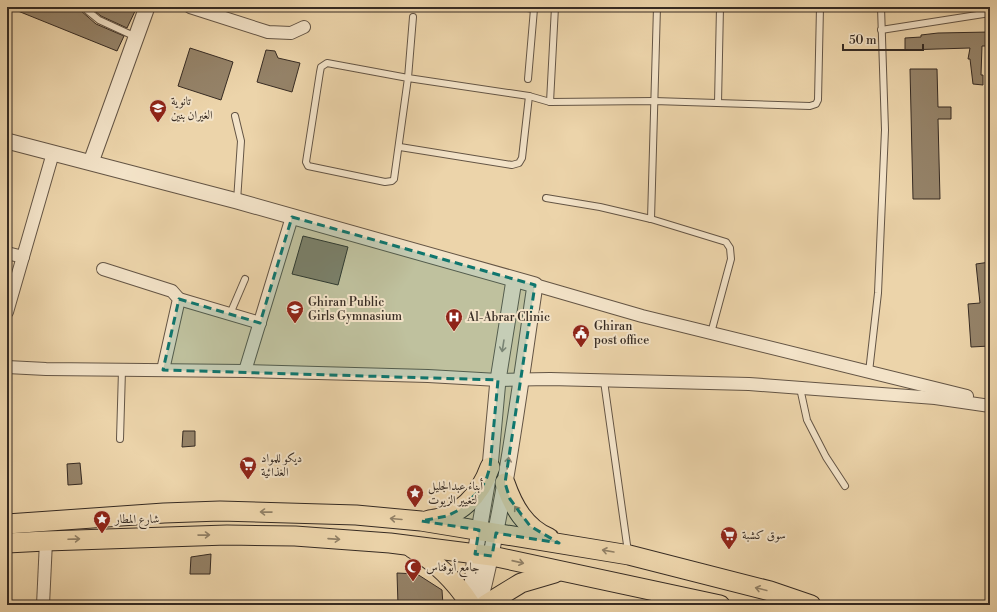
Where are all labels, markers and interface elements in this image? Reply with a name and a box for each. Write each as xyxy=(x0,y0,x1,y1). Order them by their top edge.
scale bar xyxy=(843,26,923,52)
text: 50 m xyxy=(849,33,877,48)
place label: تانوية الغيران بنين xyxy=(171,94,213,123)
school or university icon: تانوية الغيران بنين xyxy=(148,98,168,123)
place label: Ghiran Public Girls Gymnasium xyxy=(308,295,403,324)
school or university icon: Ghiran Public Girls Gymnasium xyxy=(285,299,305,324)
hospital icon: Al-Abrar Clinic xyxy=(444,307,464,332)
place label: Al-Abrar Clinic xyxy=(466,310,550,325)
place label: Ghiran post office xyxy=(594,319,649,348)
public building icon: Ghiran post office xyxy=(571,323,591,348)
one-way arrow xyxy=(499,339,507,352)
place label: ديكو للمواد الغذائية xyxy=(261,451,302,480)
supermarket icon: ديكو للمواد الغذائية xyxy=(238,455,258,480)
one-way arrow xyxy=(504,457,512,470)
place label: أبناء عبدالجليل لتغيير الزيوت xyxy=(428,478,483,508)
place icon: أبناء عبدالجليل لتغيير الزيوت xyxy=(405,483,425,508)
one-way arrow xyxy=(514,506,522,517)
one-way arrow xyxy=(260,508,273,516)
place icon: شارع المطار xyxy=(92,509,112,534)
place label: شارع المطار xyxy=(114,512,160,530)
one-way arrow xyxy=(390,515,403,522)
supermarket icon: سوق كشبة xyxy=(719,525,739,550)
place label: سوق كشبة xyxy=(742,528,786,543)
one-way arrow xyxy=(197,531,210,539)
one-way arrow xyxy=(67,536,80,543)
one-way arrow xyxy=(327,536,340,543)
one-way arrow xyxy=(601,547,614,555)
mosque icon: جامع أبوفناس xyxy=(403,557,423,582)
place label: جامع أبوفناس xyxy=(426,559,479,578)
one-way arrow xyxy=(511,559,524,567)
one-way arrow xyxy=(755,585,768,592)

